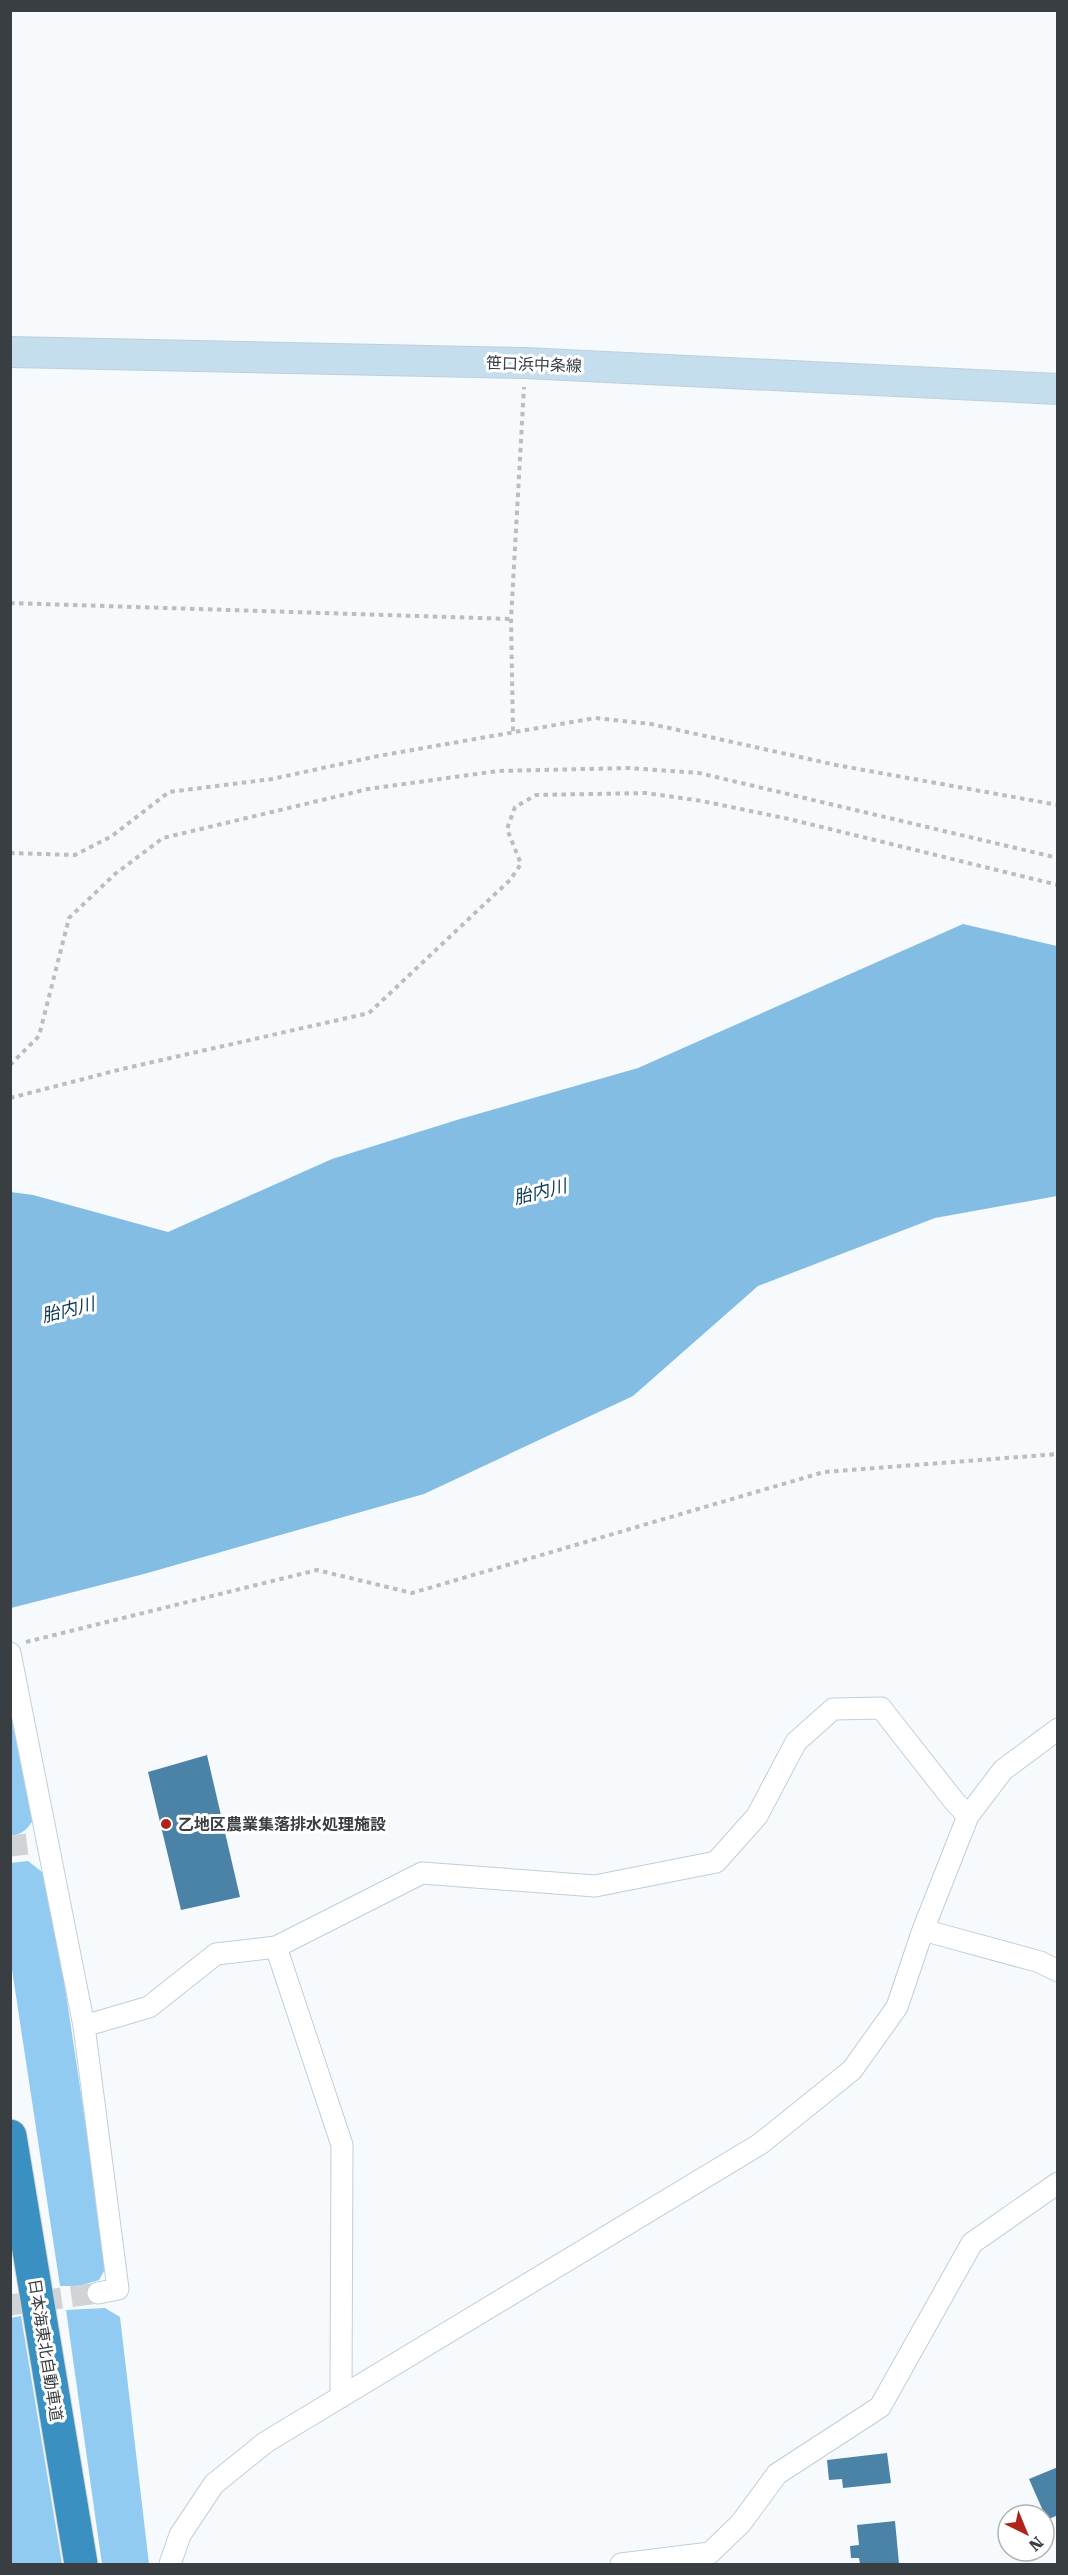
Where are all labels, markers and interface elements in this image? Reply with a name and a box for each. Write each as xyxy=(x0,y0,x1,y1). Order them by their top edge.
street label: 笹口浜中条線 xyxy=(486,353,582,376)
water label: 胎内川 xyxy=(511,1174,571,1208)
water label: 胎内川 xyxy=(39,1292,99,1326)
place label: 乙地区農業集落排水処理施設 xyxy=(178,1815,386,1834)
marker: 乙地区農業集落排水処理施設 xyxy=(159,1817,173,1831)
street label: 日本海東北自動車道 xyxy=(25,2277,66,2423)
north arrow xyxy=(996,2503,1056,2563)
text: N xyxy=(1025,2532,1047,2555)

